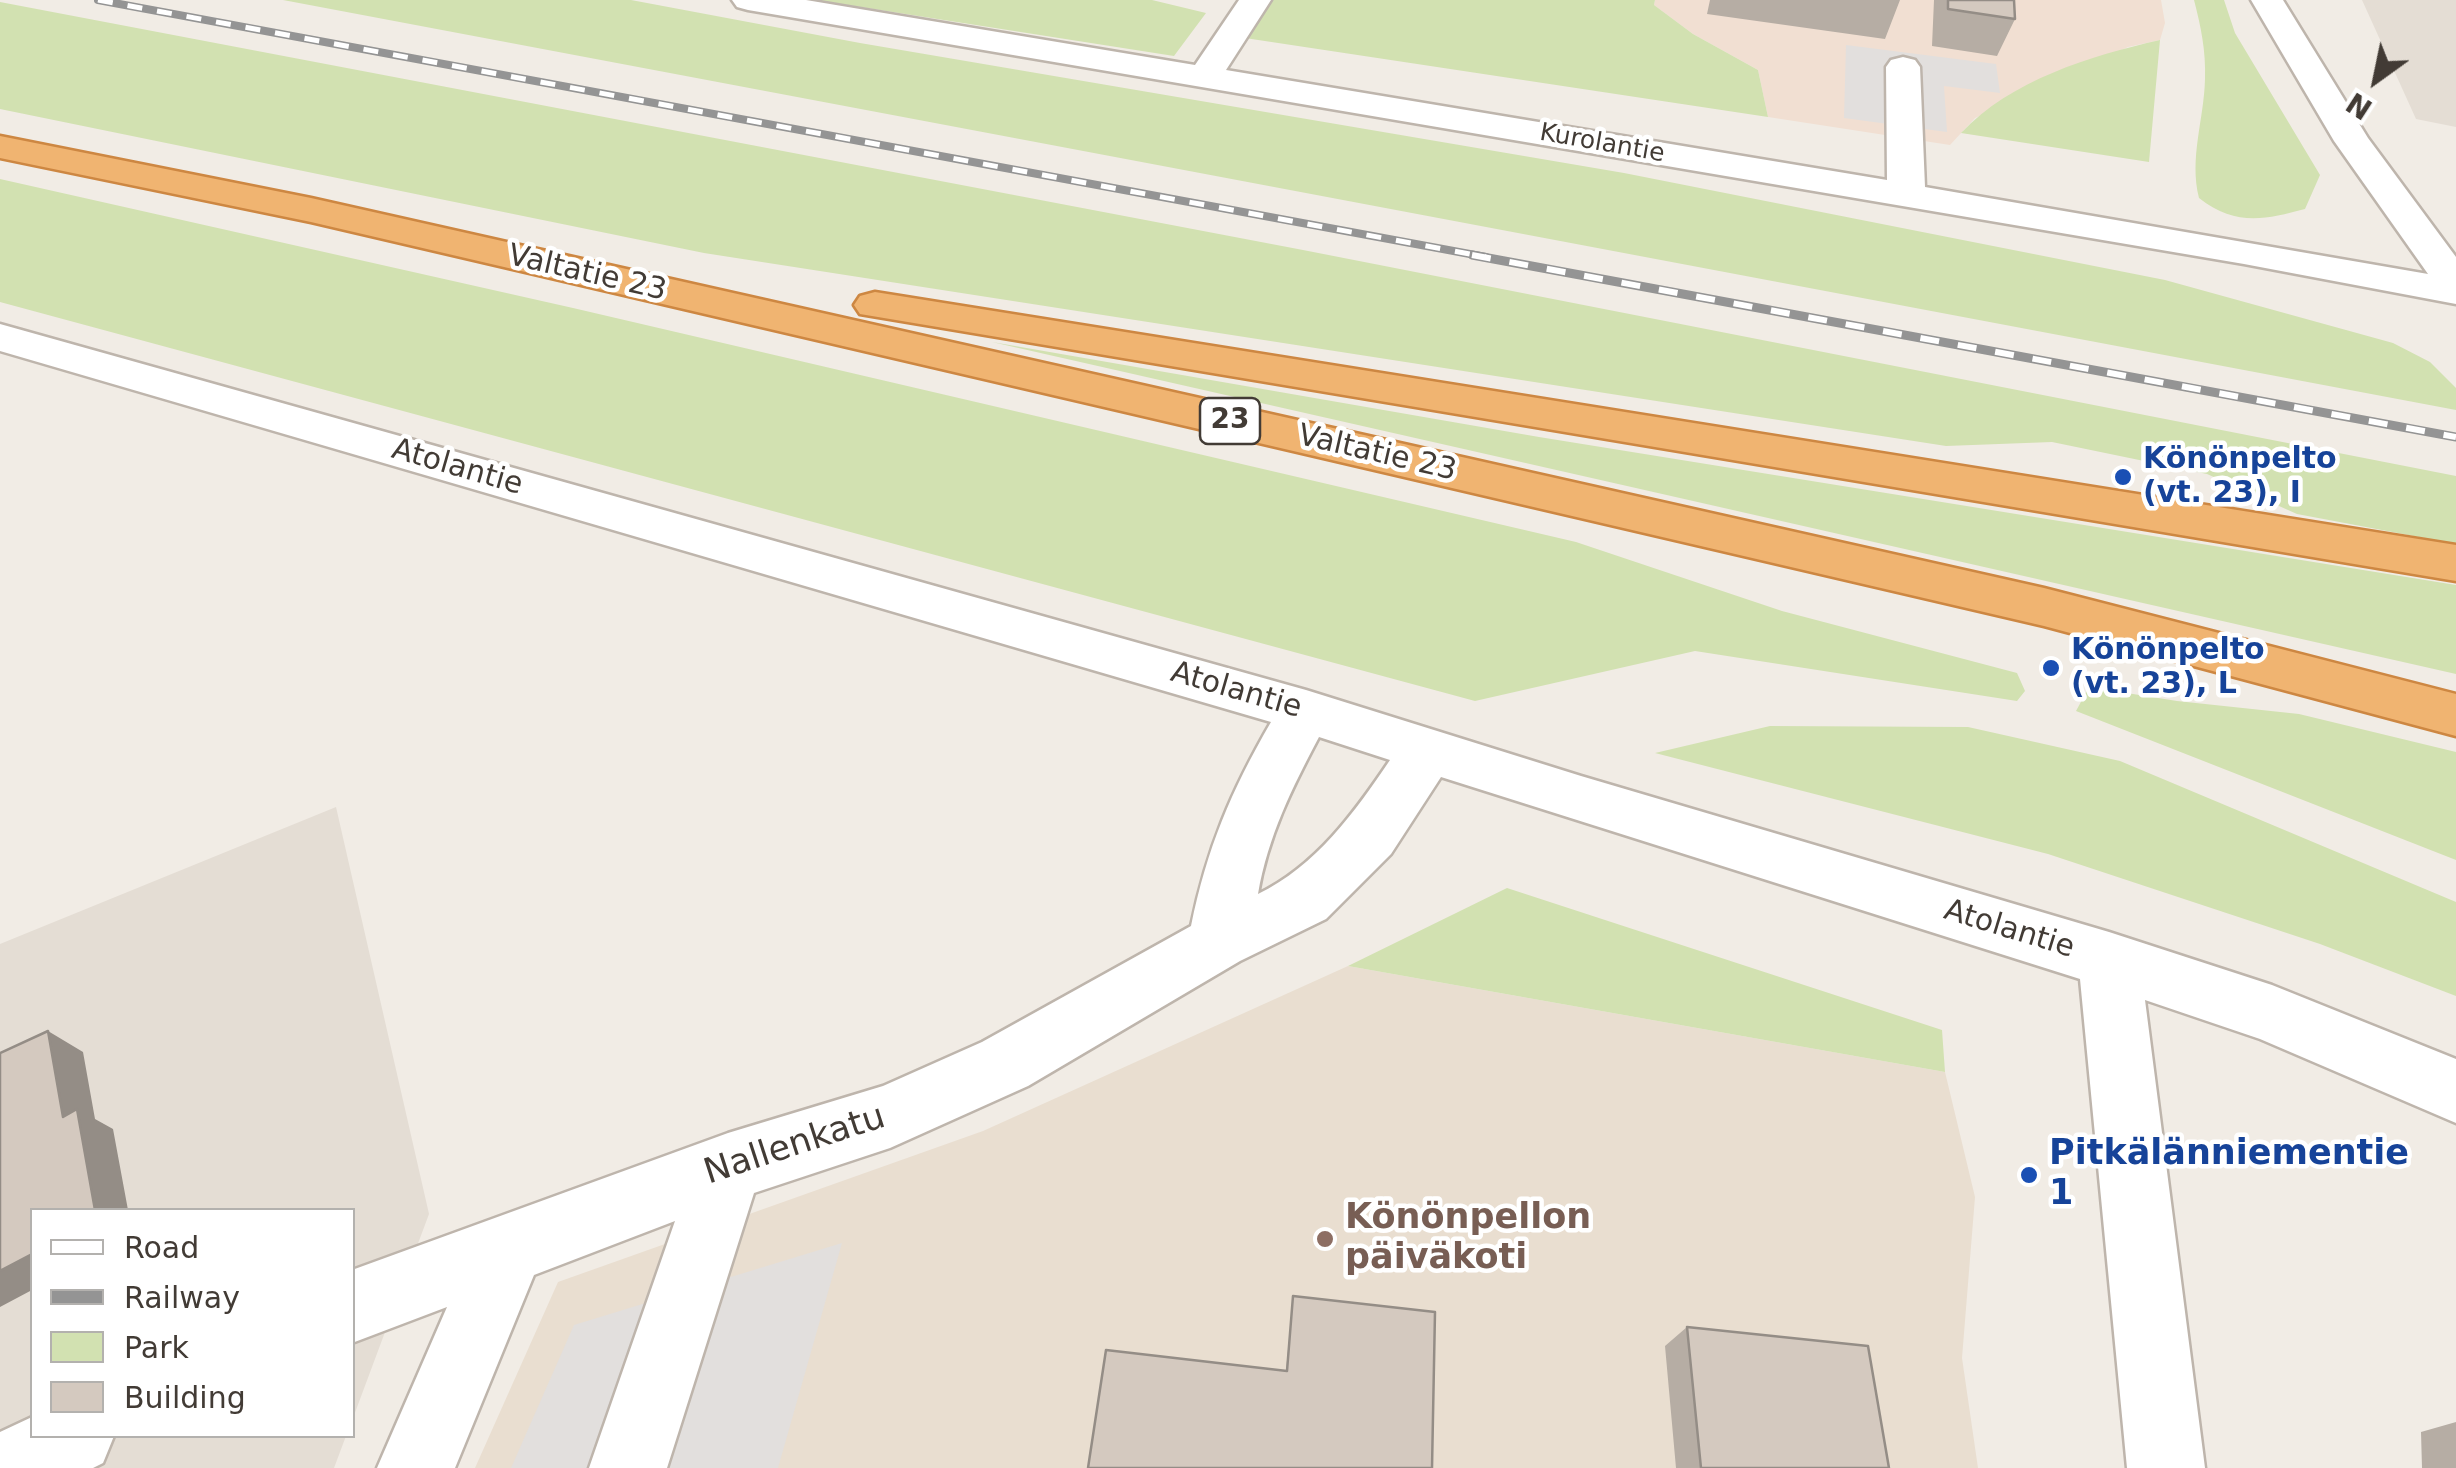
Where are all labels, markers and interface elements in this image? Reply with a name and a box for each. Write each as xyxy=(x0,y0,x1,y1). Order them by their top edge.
north arrow xyxy=(2326,30,2426,130)
text: N xyxy=(2341,85,2378,126)
street label: Kurolantie xyxy=(1537,118,1667,170)
street label: Valtatie 23 xyxy=(504,238,670,310)
road number: 23 xyxy=(1200,398,1260,444)
street label: Valtatie 23 xyxy=(1294,418,1460,490)
street label: Atolantie xyxy=(387,432,527,504)
place label: Könönpelto (vt. 23), I xyxy=(2143,442,2337,512)
marker: Könönpelto (vt. 23), I xyxy=(2112,466,2134,488)
place label: Könönpelto (vt. 23), L xyxy=(2071,633,2265,704)
street label: Atolantie xyxy=(1166,655,1306,727)
marker: Könönpelto (vt. 23), L xyxy=(2040,657,2062,679)
street label: Atolantie xyxy=(1939,893,2079,967)
street label: Nallenkatu xyxy=(699,1097,891,1195)
place label: Pitkälänniementie 1 xyxy=(2049,1134,2409,1216)
marker: Pitkälänniementie 1 xyxy=(2018,1164,2040,1186)
place label: Könönpellon päiväkoti xyxy=(1345,1198,1591,1280)
legend xyxy=(30,1208,355,1438)
marker: Könönpellon päiväkoti xyxy=(1314,1228,1336,1250)
text: Road xyxy=(124,1230,199,1265)
text: Railway xyxy=(124,1280,240,1315)
text: Park xyxy=(124,1330,189,1365)
text: Building xyxy=(124,1380,246,1415)

